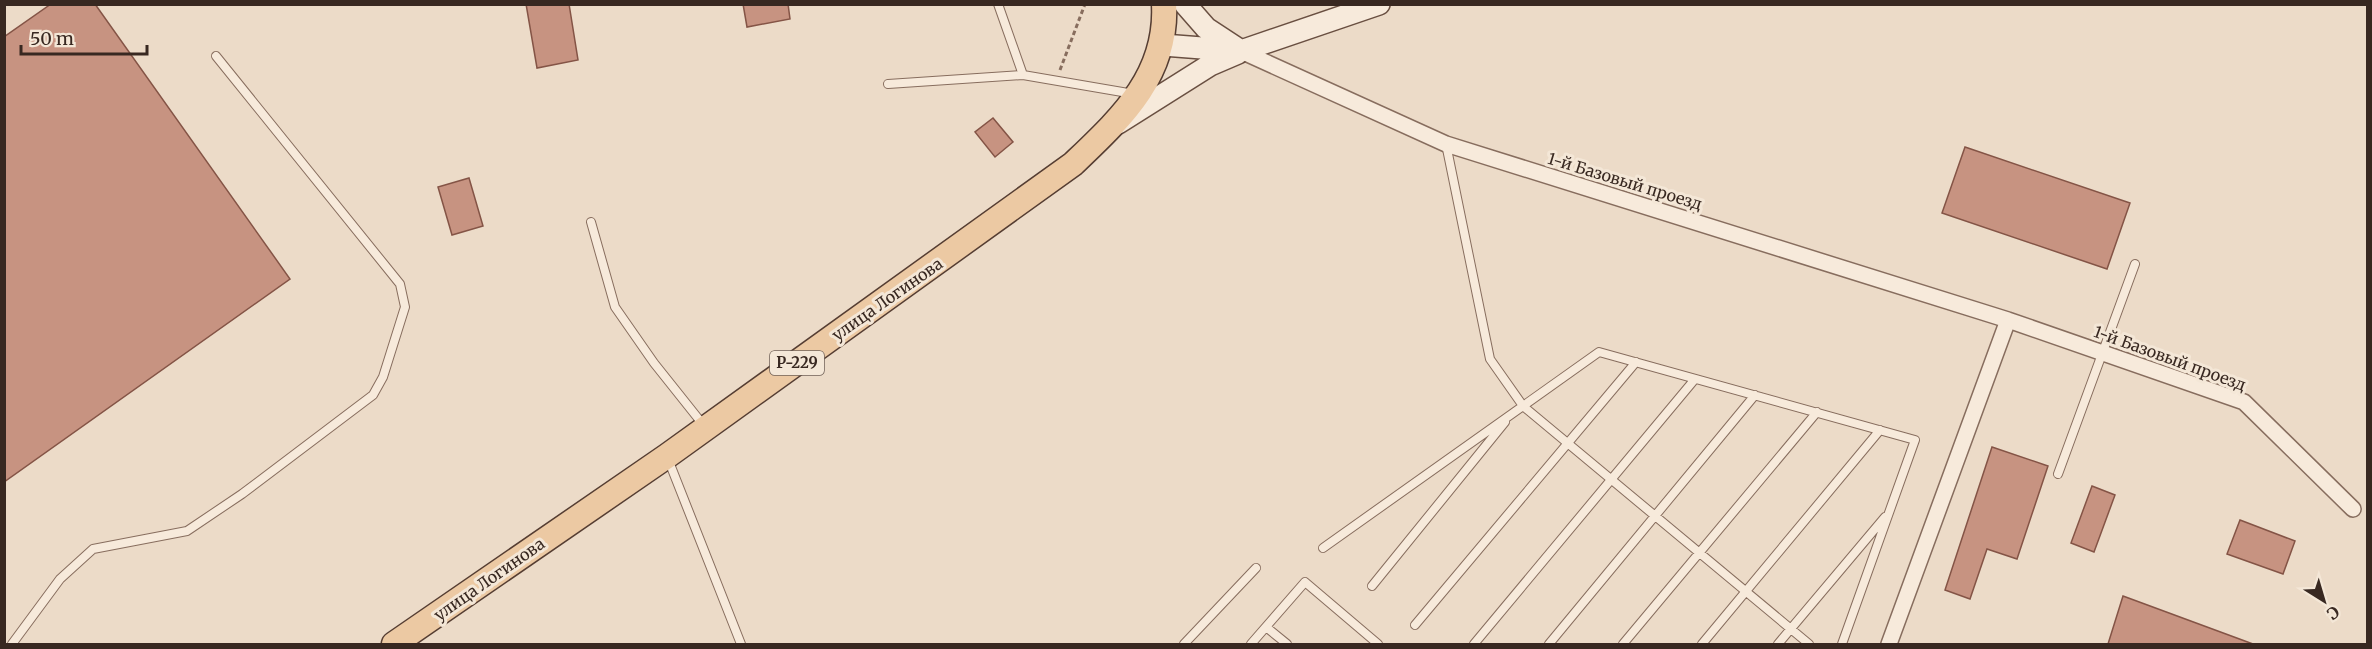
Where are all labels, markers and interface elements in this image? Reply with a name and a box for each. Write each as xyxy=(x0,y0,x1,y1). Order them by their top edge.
scale bar xyxy=(21,18,147,56)
text: 50 m xyxy=(30,27,74,50)
street label: 1-й Базовый проезд xyxy=(1545,148,1705,214)
street label: улица Логинова xyxy=(828,253,947,345)
street label: 1-й Базовый проезд xyxy=(2091,321,2249,395)
road number: Р-229 xyxy=(770,351,824,375)
street label: улица Логинова xyxy=(430,533,549,625)
north arrow xyxy=(2294,571,2354,631)
text: С xyxy=(2323,602,2343,624)

